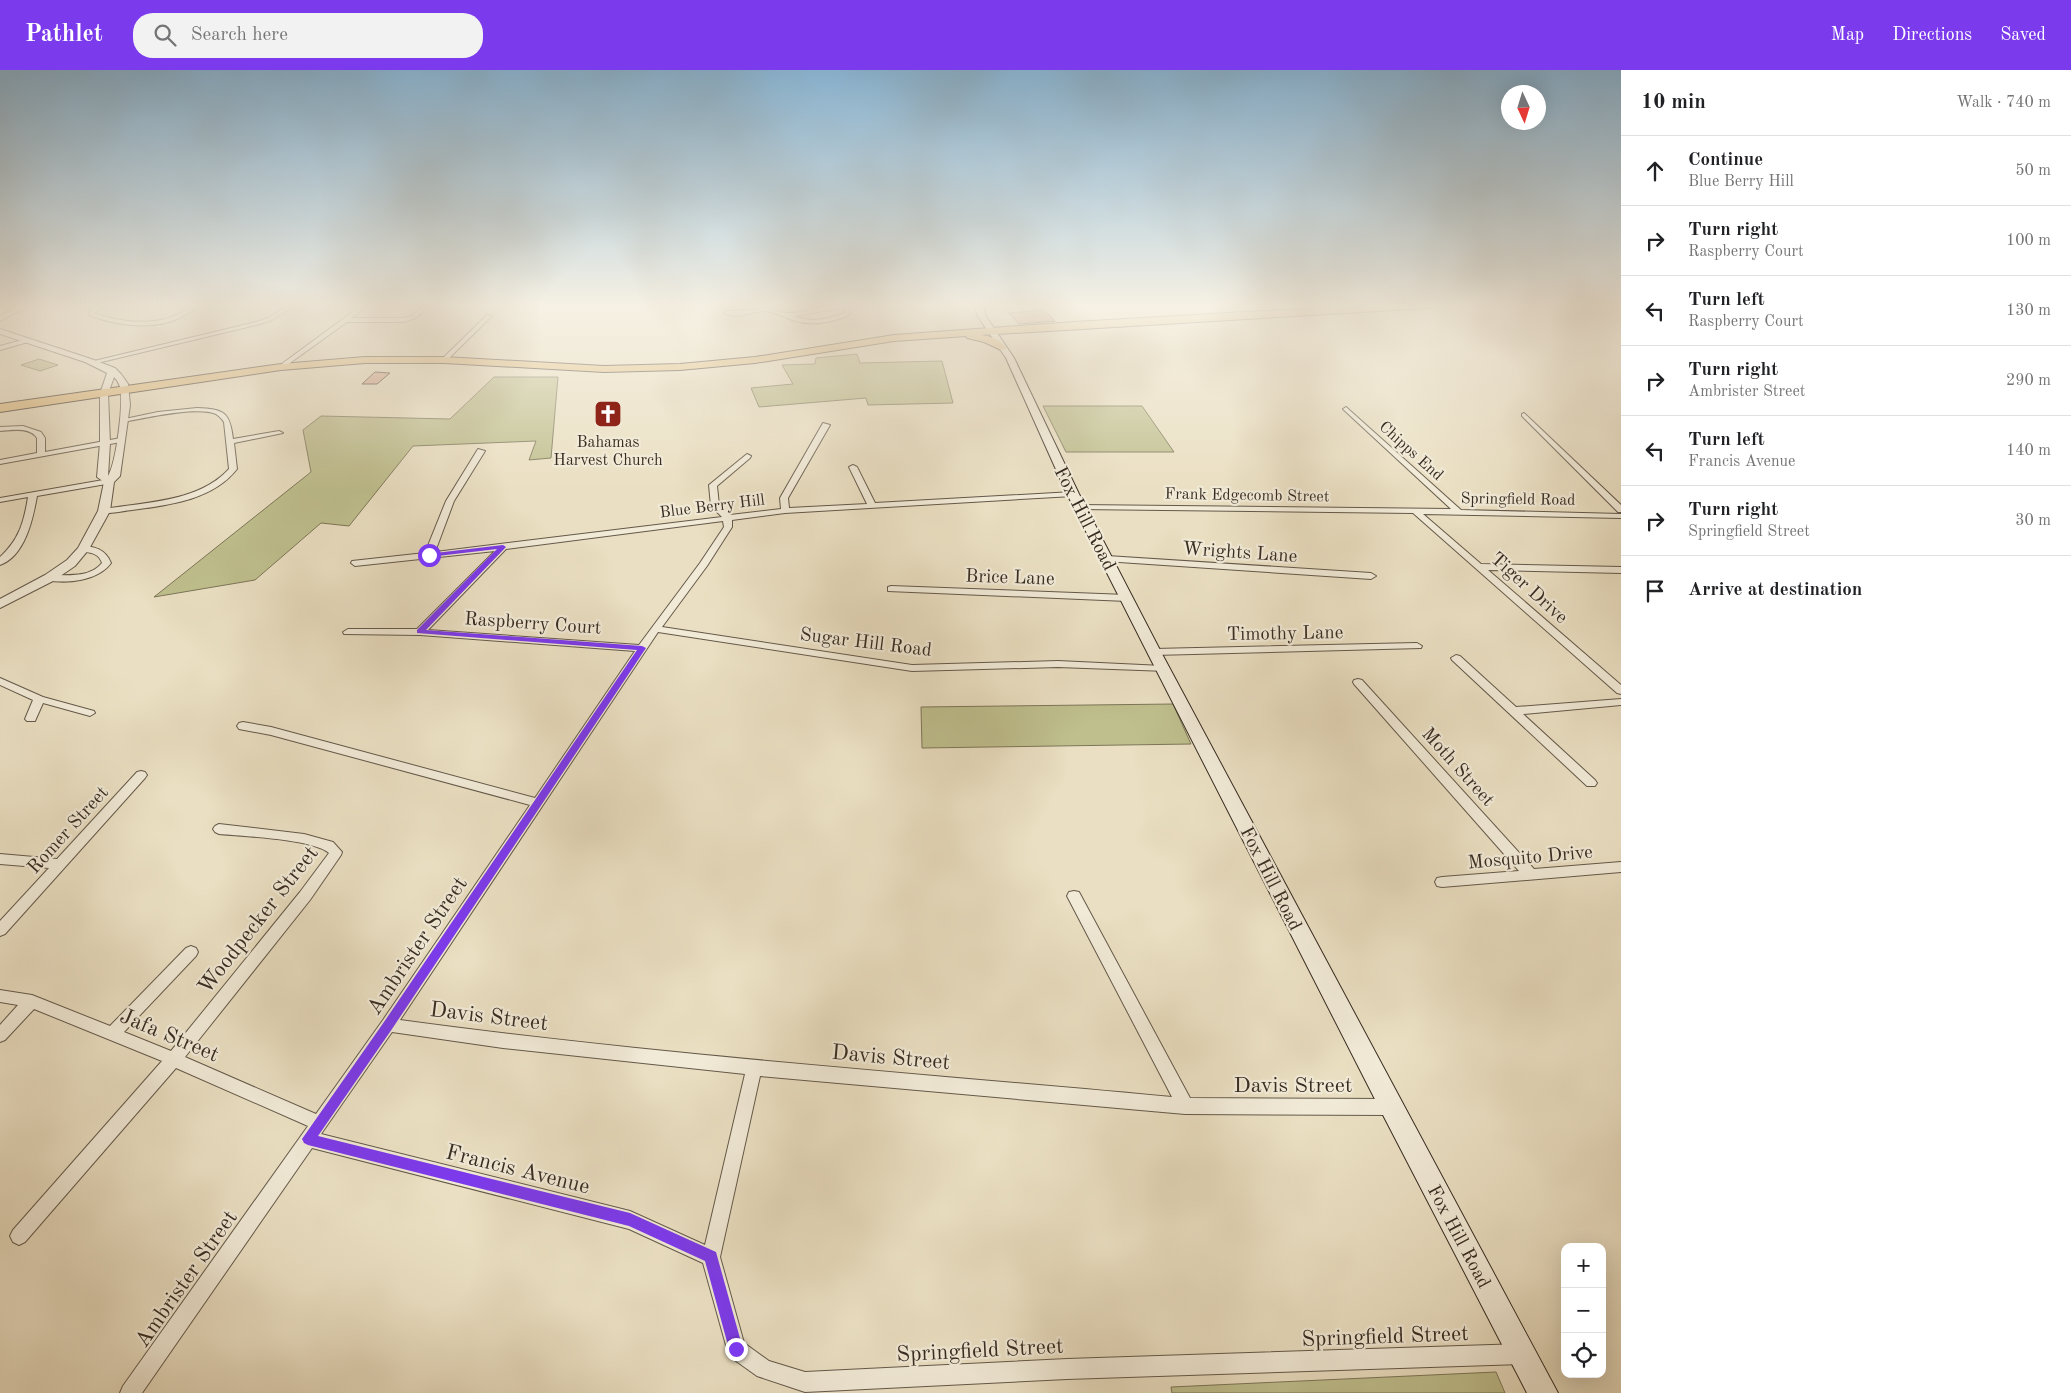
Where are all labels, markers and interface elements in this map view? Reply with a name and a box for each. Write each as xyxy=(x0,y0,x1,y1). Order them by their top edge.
search box xyxy=(133,13,483,58)
icon: search xyxy=(151,21,179,49)
text: Pathlet xyxy=(25,23,103,47)
text: Search here xyxy=(191,26,288,45)
text: Map xyxy=(1831,26,1864,44)
text: Directions xyxy=(1892,26,1972,44)
text: Saved xyxy=(2000,26,2046,44)
north arrow xyxy=(1501,85,1546,130)
text: 10 min xyxy=(1641,92,1706,113)
text: Walk · 740 m xyxy=(1956,95,2051,111)
text: Continue xyxy=(1688,151,1763,170)
icon: ahead xyxy=(1641,157,1669,185)
text: 50 m xyxy=(2015,163,2051,179)
text: Blue Berry Hill xyxy=(1688,174,1794,190)
text: Turn right xyxy=(1688,221,1778,240)
icon: right xyxy=(1641,227,1669,255)
text: 100 m xyxy=(2006,233,2051,249)
text: Raspberry Court xyxy=(1688,244,1804,260)
text: Turn left xyxy=(1688,291,1765,310)
icon: left xyxy=(1641,297,1669,325)
text: 130 m xyxy=(2006,303,2051,319)
text: Raspberry Court xyxy=(1688,314,1804,330)
text: Turn right xyxy=(1688,361,1778,380)
icon: right xyxy=(1641,367,1669,395)
text: 290 m xyxy=(2006,373,2051,389)
text: Ambrister Street xyxy=(1688,384,1805,400)
church icon: Bahamas Harvest Church xyxy=(593,399,623,429)
street label: Chipps End xyxy=(1376,419,1446,484)
text: Turn left xyxy=(1688,431,1765,450)
place label: Bahamas Harvest Church xyxy=(553,435,663,469)
icon: left xyxy=(1641,437,1669,465)
text: 140 m xyxy=(2006,443,2051,459)
text: Francis Avenue xyxy=(1688,454,1795,470)
street label: Fox Hill Road xyxy=(1050,464,1118,574)
street label: Frank Edgecomb Street xyxy=(1164,487,1330,505)
street label: Springfield Road xyxy=(1460,491,1576,509)
street label: Blue Berry Hill xyxy=(659,493,766,521)
text: Turn right xyxy=(1688,501,1778,520)
icon: right xyxy=(1641,507,1669,535)
text: 30 m xyxy=(2015,513,2051,529)
text: Springfield Street xyxy=(1688,524,1810,540)
street label: Wrights Lane xyxy=(1182,540,1298,567)
route start xyxy=(418,544,441,567)
street label: Tiger Drive xyxy=(1486,550,1571,628)
street label: Brice Lane xyxy=(965,567,1055,590)
icon: arrive xyxy=(1641,577,1669,605)
text: Arrive at destination xyxy=(1688,581,1862,600)
street label: Raspberry Court xyxy=(464,610,602,639)
street label: Timothy Lane xyxy=(1227,624,1344,645)
street label: Sugar Hill Road xyxy=(799,626,933,661)
street label: Moth Street xyxy=(1417,725,1497,810)
street label: Romer Street xyxy=(25,783,113,878)
street label: Fox Hill Road xyxy=(1236,824,1304,934)
street label: Woodpecker Street xyxy=(194,842,323,998)
street label: Mosquito Drive xyxy=(1467,844,1594,873)
street label: Ambrister Street xyxy=(363,873,472,1019)
street label: Davis Street xyxy=(428,999,549,1035)
street label: Jafa Street xyxy=(116,1005,222,1067)
street label: Davis Street xyxy=(831,1042,951,1074)
street label: Davis Street xyxy=(1234,1075,1352,1097)
street label: Francis Avenue xyxy=(443,1141,592,1198)
street label: Fox Hill Road xyxy=(1423,1183,1493,1292)
street label: Ambrister Street xyxy=(131,1207,242,1352)
map controls xyxy=(1561,1243,1606,1378)
button: + xyxy=(1561,1243,1606,1288)
button: − xyxy=(1561,1288,1606,1333)
street label: Springfield Street xyxy=(1301,1323,1469,1351)
button: locate xyxy=(1561,1333,1606,1378)
street label: Springfield Street xyxy=(896,1336,1064,1366)
route end xyxy=(725,1338,748,1361)

